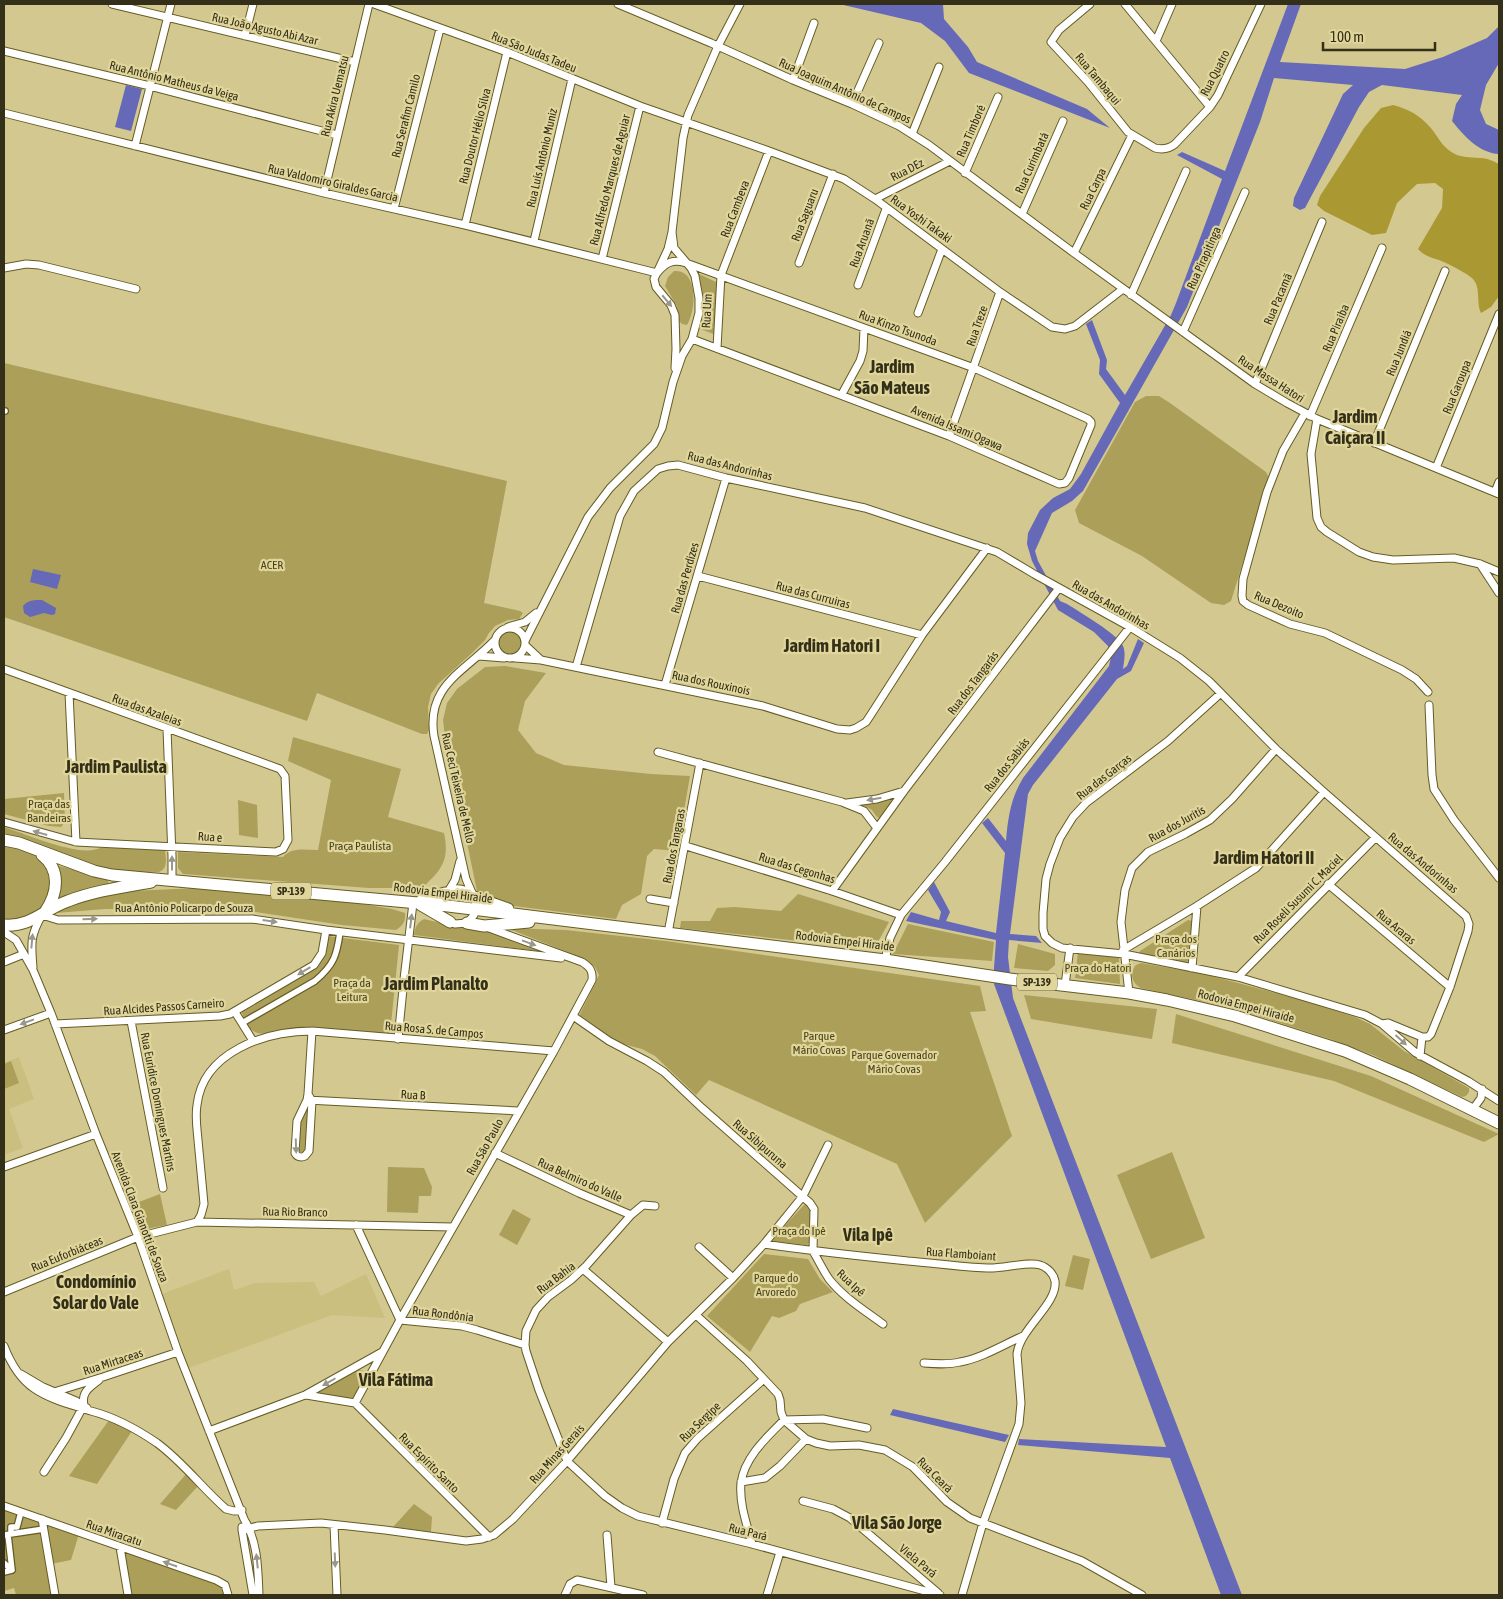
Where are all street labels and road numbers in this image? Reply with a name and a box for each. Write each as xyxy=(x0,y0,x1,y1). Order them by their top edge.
street label: Rua João Agusto Abi Azar xyxy=(211,10,320,48)
street label: Rua São Judas Tadeu xyxy=(489,29,579,76)
street label: Rua Quatro xyxy=(1197,47,1233,98)
street label: Rua Tambaqui xyxy=(1072,50,1124,108)
street label: Rua Akira Uematsu xyxy=(318,54,352,138)
street label: Rua Joaquim Antônio de Campos xyxy=(777,55,913,127)
street label: Rua Antônio Matheus da Veiga xyxy=(108,58,240,104)
street label: Rua Serafim Camilo xyxy=(389,72,423,159)
street label: Rua Doutor Hélio Silva xyxy=(456,87,494,185)
street label: Rua Timboré xyxy=(954,103,988,159)
street label: Rua Luís Antônio Muniz xyxy=(524,106,560,209)
street label: Rua Alfredo Marques de Aguiar xyxy=(587,112,633,247)
street label: Rua Curimbatá xyxy=(1012,130,1052,196)
street label: Rua DEz xyxy=(888,155,926,184)
street label: Rua Valdomiro Giraldes Garcia xyxy=(267,161,399,205)
street label: Rua Carpa xyxy=(1077,166,1109,212)
street label: Rua Cambeva xyxy=(718,178,752,240)
street label: Rua Saguaru xyxy=(789,186,822,243)
street label: Rua Yoshi Takaki xyxy=(888,192,954,246)
street label: Rua Aruanã xyxy=(847,217,877,269)
street label: Rua Pirapitinga xyxy=(1184,224,1224,292)
street label: Rua Pacamã xyxy=(1261,271,1295,327)
street label: Rua Um xyxy=(699,293,715,329)
street label: Rua Piraiba xyxy=(1320,302,1352,354)
street label: Rua Treze xyxy=(964,304,990,348)
street label: Rua Kinzo Tsunoda xyxy=(857,307,939,349)
street label: Rua Jundiá xyxy=(1383,328,1415,378)
street label: Rua Massa Hatori xyxy=(1235,352,1307,406)
street label: Rua Garoupa xyxy=(1440,358,1474,416)
street label: Avenida Issami Ogawa xyxy=(909,402,1005,454)
street label: Rua das Andorinhas xyxy=(686,449,774,483)
street label: Rua das Perdizes xyxy=(668,541,702,615)
street label: Rua das Andorinhas xyxy=(1070,577,1152,633)
street label: Rua das Curruiras xyxy=(774,578,852,612)
street label: Rua Dezoito xyxy=(1252,588,1306,622)
street label: Rua dos Tangarás xyxy=(945,649,1001,717)
street label: Rua dos Rouxinois xyxy=(671,668,751,698)
street label: Rua das Azaleias xyxy=(110,691,184,729)
street label: Rua Ceci Teixeira de Mello xyxy=(438,731,478,845)
street label: Rua dos Sabiás xyxy=(981,735,1033,795)
street label: Rua das Garças xyxy=(1074,751,1134,803)
street label: Rua dos Juritís xyxy=(1146,803,1208,845)
street label: Rua dos Tangaras xyxy=(660,808,688,884)
street label: Rua e xyxy=(197,829,223,845)
street label: Rua das Andorinhas xyxy=(1385,830,1461,896)
street label: Rua das Cegonhas xyxy=(757,850,837,886)
street label: Rua Roseli Susumi C. Maciel xyxy=(1250,851,1346,947)
street label: Rodovia Empei Hiraide xyxy=(393,880,493,906)
road number: SP-139 xyxy=(271,882,311,899)
street label: Rua Antônio Policarpo de Souza xyxy=(115,901,253,915)
street label: Rua Araras xyxy=(1374,907,1418,947)
street label: Rodovia Empei Hiraide xyxy=(795,928,895,954)
road number: SP-139 xyxy=(1017,974,1057,990)
street label: Rodovia Empei Hiraide xyxy=(1196,986,1296,1026)
street label: Rua Alcides Passos Carneiro xyxy=(103,996,225,1018)
street label: Rua Rosa S. de Campos xyxy=(384,1019,484,1041)
street label: Rua Euridice Domingues Martins xyxy=(138,1031,178,1173)
street label: Rua B xyxy=(400,1087,426,1103)
street label: Rua São Paulo xyxy=(464,1116,506,1178)
street label: Rua Sibipuruna xyxy=(730,1117,790,1171)
street label: Avenida Clara Gianotti de Souza xyxy=(109,1150,171,1284)
street label: Rua Belmiro do Valle xyxy=(535,1155,625,1205)
street label: Rua Rio Branco xyxy=(262,1204,328,1220)
street label: Rua Euforbiáceas xyxy=(29,1233,105,1275)
street label: Rua Flamboiant xyxy=(925,1245,997,1263)
street label: Rua Bahia xyxy=(534,1259,578,1297)
street label: Rua Ipê xyxy=(834,1267,868,1299)
street label: Rua Rondônia xyxy=(411,1303,475,1325)
street label: Rua Mirtaceas xyxy=(81,1346,145,1378)
street label: Rua Sergipe xyxy=(677,1399,723,1445)
street label: Rua Minas Gerais xyxy=(527,1422,587,1486)
street label: Rua Espírito Santo xyxy=(396,1430,462,1496)
street label: Rua Ceará xyxy=(914,1454,956,1496)
street label: Rua Miracatu xyxy=(84,1517,144,1549)
street label: Rua Pará xyxy=(727,1520,769,1544)
street label: Viela Pará xyxy=(896,1541,940,1581)

